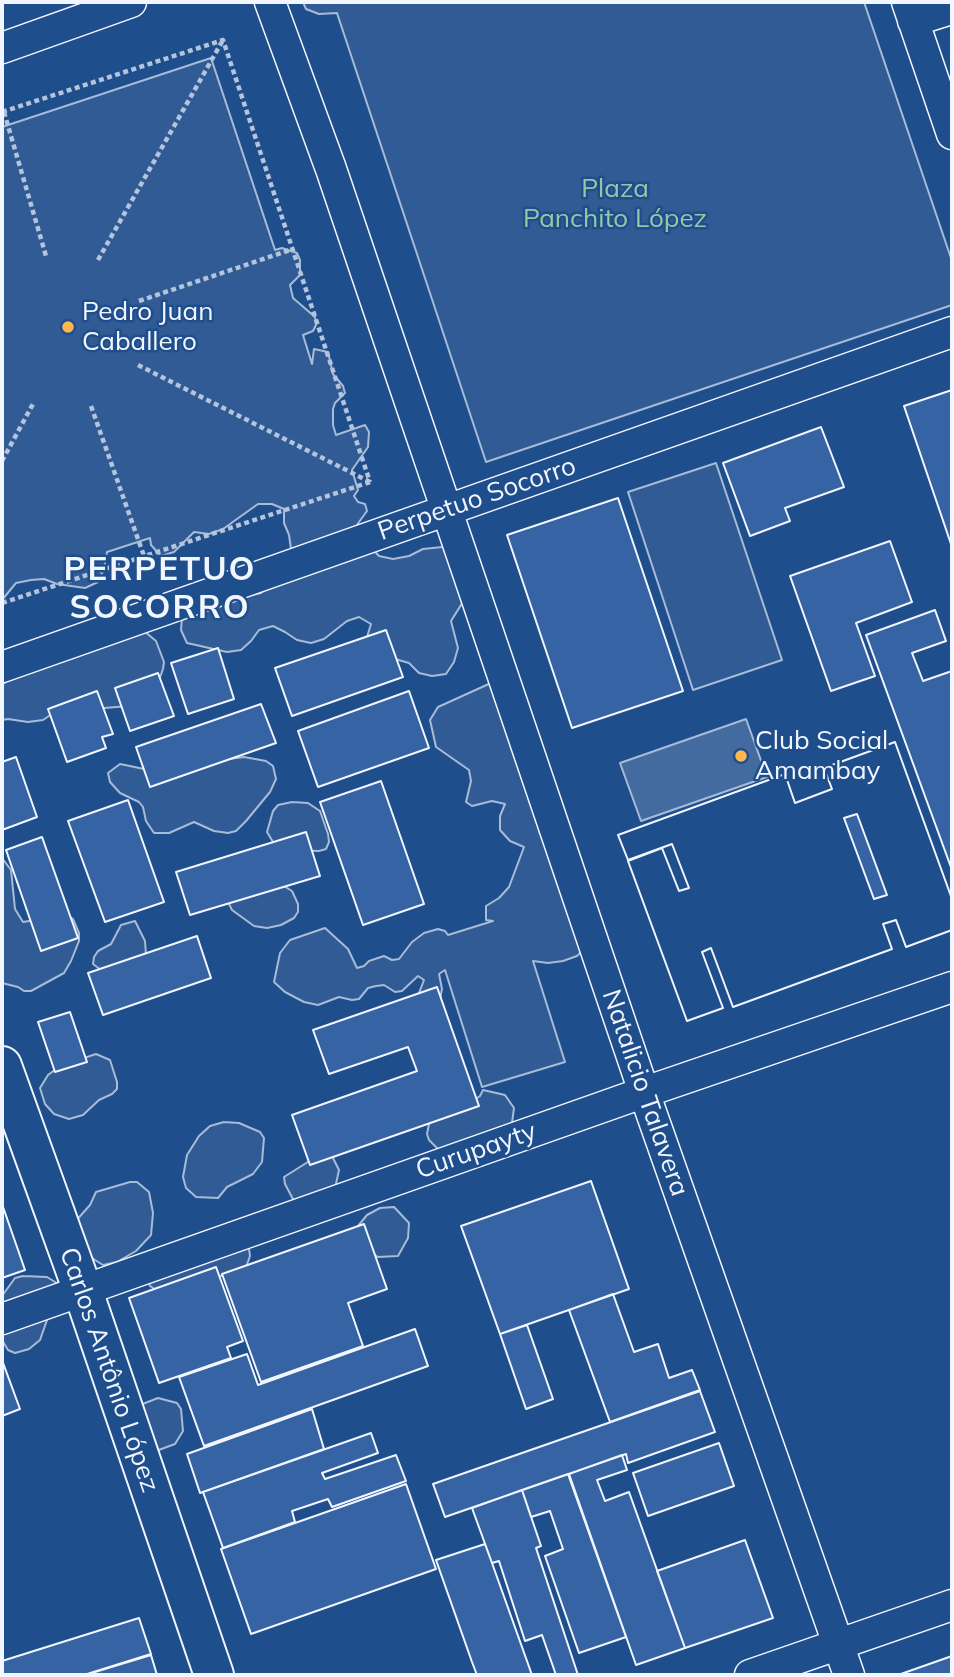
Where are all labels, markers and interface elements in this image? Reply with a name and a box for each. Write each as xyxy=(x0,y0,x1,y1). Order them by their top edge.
park label: Plaza Panchito López xyxy=(523,173,707,234)
place label: Pedro Juan Caballero xyxy=(82,296,213,358)
marker: Pedro Juan Caballero xyxy=(60,319,76,335)
street label: Perpetuo Socorro xyxy=(374,450,580,548)
district label: PERPETUO SOCORRO xyxy=(64,550,256,628)
place label: Club Social Amambay xyxy=(755,725,888,786)
marker: Club Social Amambay xyxy=(733,748,749,764)
street label: Natalicio Talavera xyxy=(595,986,695,1200)
street label: Curupayty xyxy=(412,1116,540,1186)
street label: Carlos Antônio López xyxy=(53,1244,165,1496)

